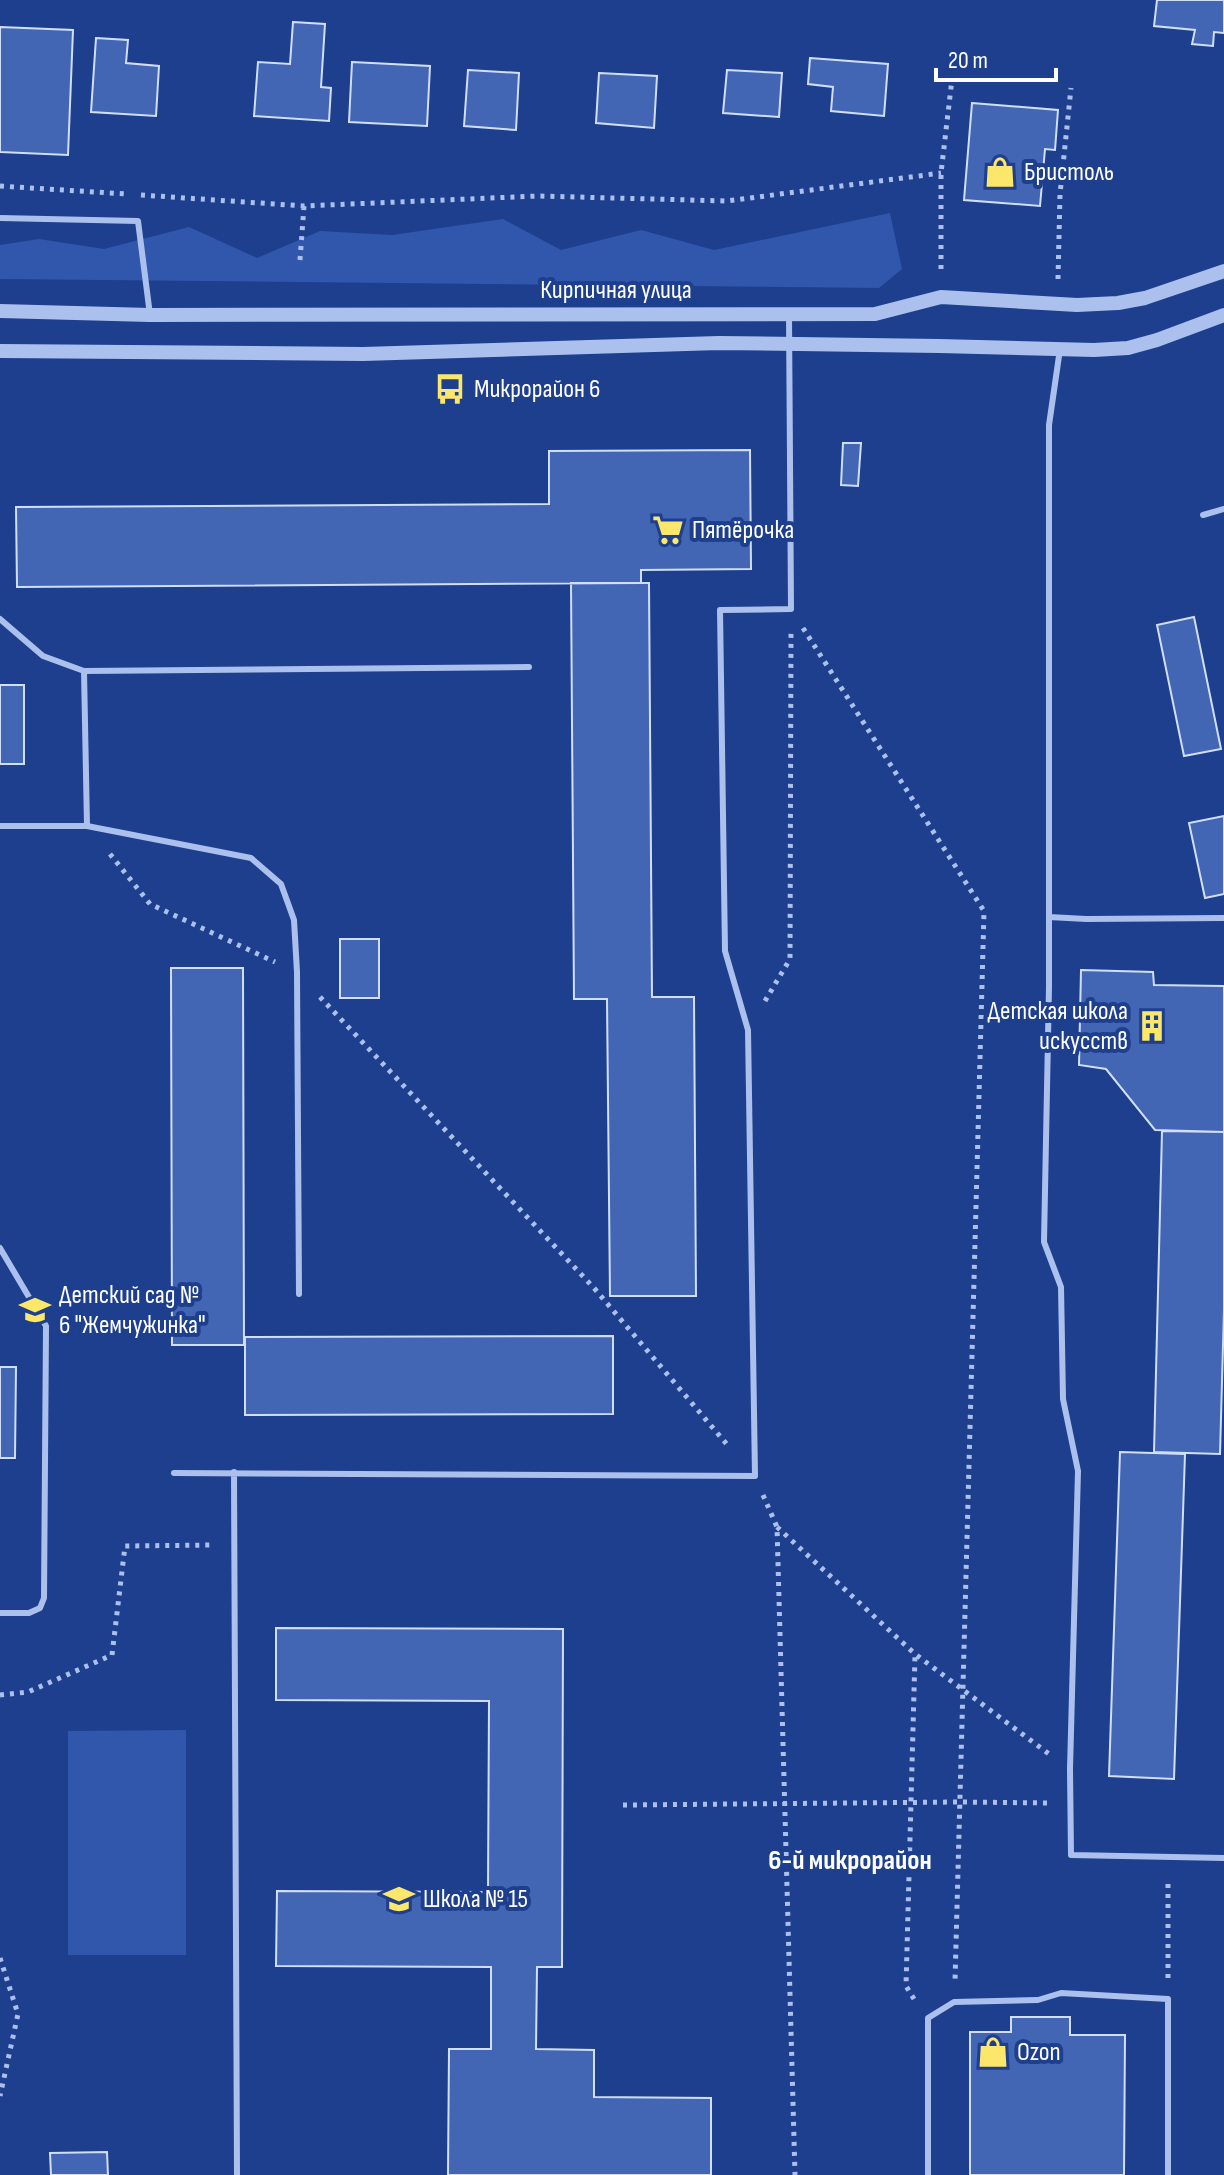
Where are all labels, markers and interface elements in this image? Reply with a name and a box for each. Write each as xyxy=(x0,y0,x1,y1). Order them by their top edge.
scale bar xyxy=(936,32,1056,82)
text: 20 m xyxy=(948,46,988,75)
shop icon: Бристоль xyxy=(983,155,1017,189)
place label: Бристоль xyxy=(1024,157,1114,188)
street label: Кирпичная улица xyxy=(540,275,692,306)
bus stop icon: Микрорайон 6 xyxy=(433,372,467,406)
place label: Микрорайон 6 xyxy=(474,374,601,405)
supermarket icon: Пятёрочка xyxy=(651,513,685,547)
place label: Пятёрочка xyxy=(692,515,794,546)
place label: Детская школа искусств xyxy=(988,996,1128,1057)
building icon: Детская школа искусств xyxy=(1135,1009,1169,1043)
place label: Детский сад № 6 "Жемчужинка" xyxy=(59,1280,206,1341)
school or university icon: Детский сад № 6 "Жемчужинка" xyxy=(18,1293,52,1327)
district label: 6-й микрорайон xyxy=(768,1844,932,1877)
school or university icon: Школа № 15 xyxy=(382,1882,416,1916)
place label: Школа № 15 xyxy=(423,1884,528,1915)
shop icon: Ozon xyxy=(976,2035,1010,2069)
place label: Ozon xyxy=(1017,2037,1061,2068)

